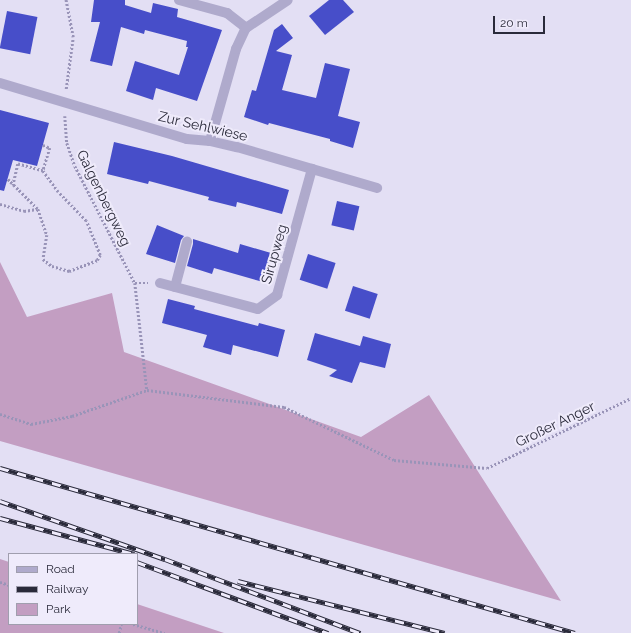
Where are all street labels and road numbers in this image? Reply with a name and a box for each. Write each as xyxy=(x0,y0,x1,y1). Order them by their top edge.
street label: Zur Sehlwiese xyxy=(157,108,249,144)
street label: Galgenbergweg xyxy=(73,147,135,249)
street label: Sirupweg xyxy=(257,222,291,286)
street label: Großer Anger xyxy=(512,397,598,451)

